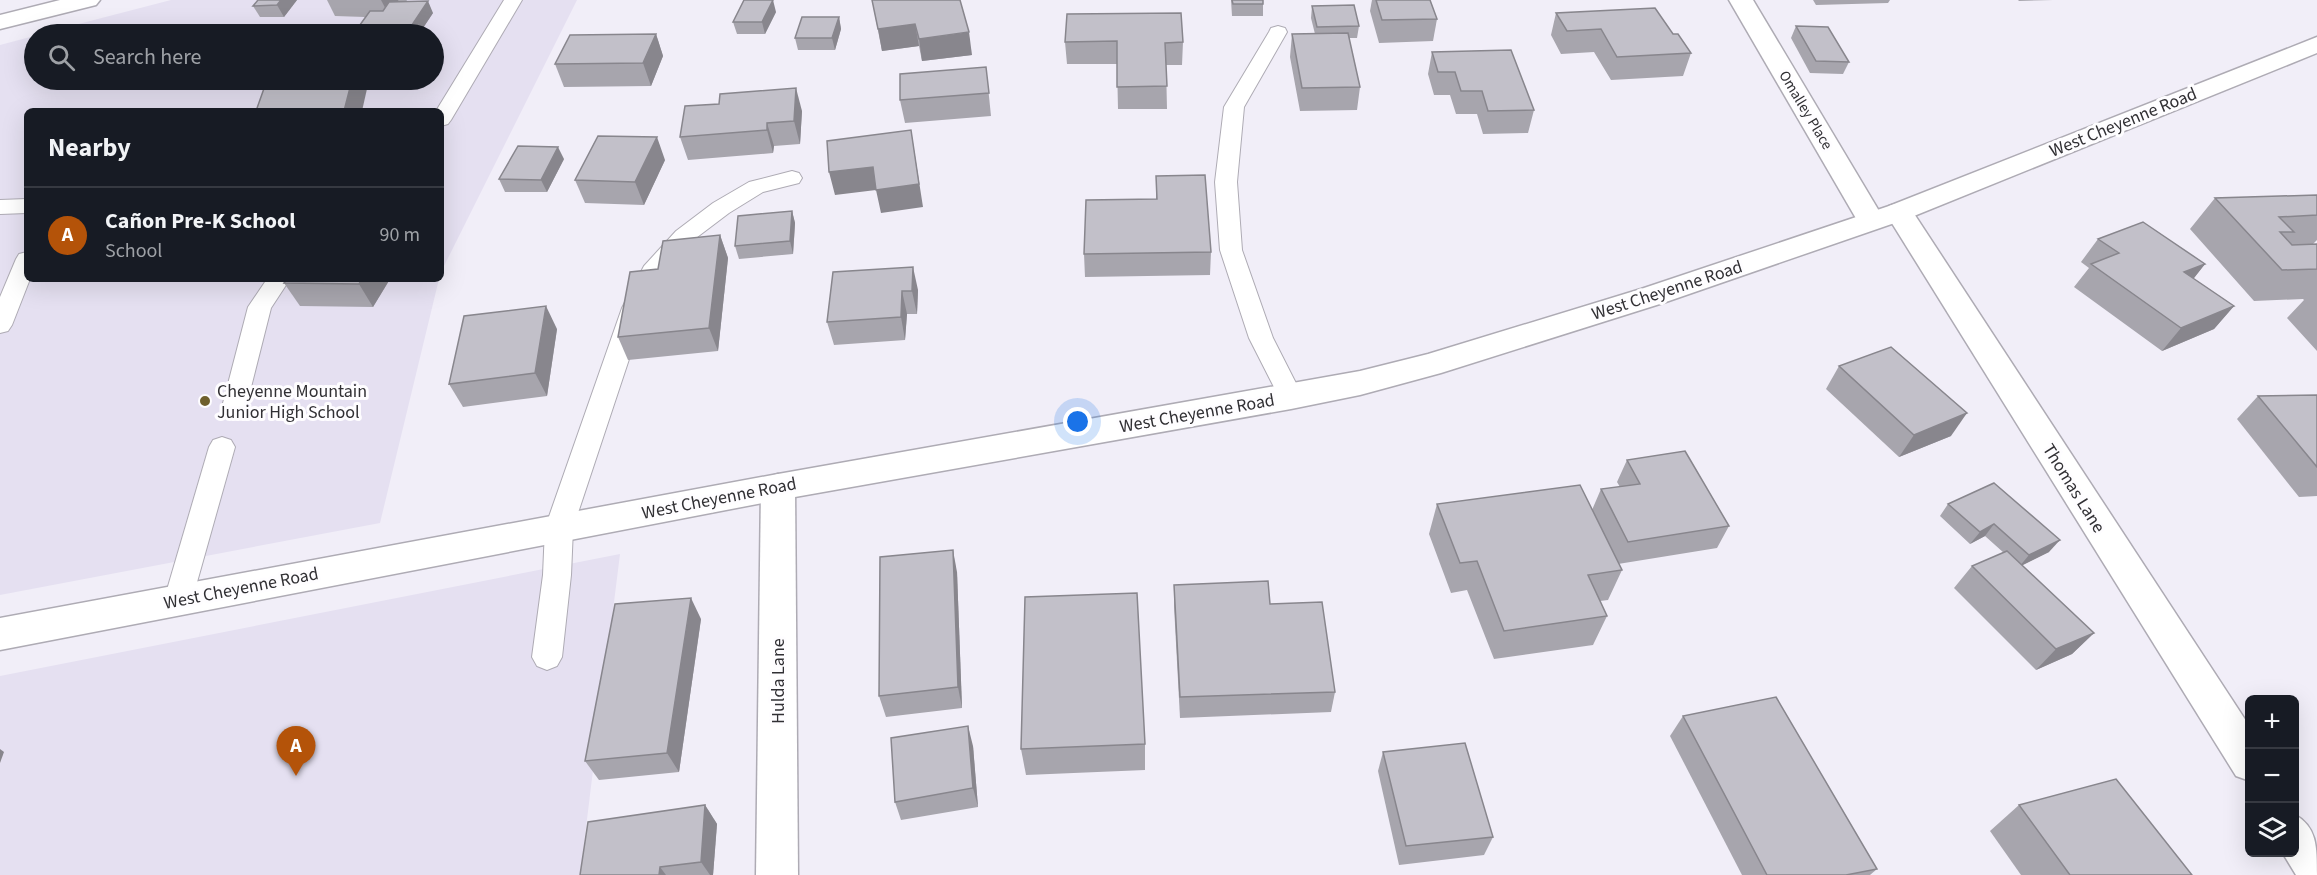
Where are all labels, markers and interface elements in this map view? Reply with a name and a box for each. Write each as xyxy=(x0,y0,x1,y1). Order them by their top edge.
search box xyxy=(24,24,444,90)
icon: search xyxy=(45,41,78,74)
text: Search here xyxy=(93,41,201,73)
street label: Omalley Place xyxy=(1774,67,1837,154)
street label: West Cheyenne Road xyxy=(2046,81,2201,163)
text: Nearby xyxy=(48,129,131,166)
text: Cañon Pre-K School xyxy=(105,205,295,237)
text: A xyxy=(62,221,73,249)
text: 90 m xyxy=(380,221,420,249)
text: School xyxy=(105,237,162,265)
street label: West Cheyenne Road xyxy=(1589,254,1746,327)
place label: Cheyenne Mountain Junior High School xyxy=(217,379,367,425)
street label: West Cheyenne Road xyxy=(1118,388,1277,439)
marker: Cheyenne Mountain Junior High School xyxy=(198,394,212,408)
your location xyxy=(1063,407,1092,436)
street label: Thomas Lane xyxy=(2036,439,2111,538)
street label: West Cheyenne Road xyxy=(640,471,799,526)
street label: West Cheyenne Road xyxy=(162,561,321,616)
street label: Hulda Lane xyxy=(766,638,791,724)
map controls xyxy=(2245,695,2299,857)
button: + xyxy=(2245,695,2299,749)
pin: A xyxy=(276,726,316,776)
button: − xyxy=(2245,749,2299,803)
button: layers xyxy=(2245,803,2299,857)

